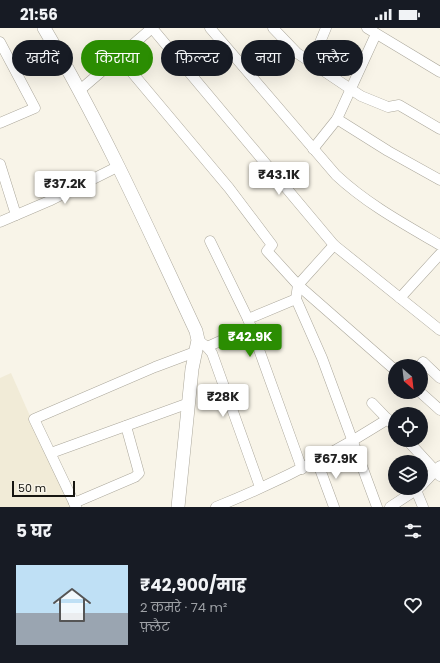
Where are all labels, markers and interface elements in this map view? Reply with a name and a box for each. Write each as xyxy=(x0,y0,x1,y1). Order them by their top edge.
text: 21:56 xyxy=(20,4,58,25)
chip: खरीदें xyxy=(12,40,73,76)
chip: किराया xyxy=(81,40,153,76)
chip: फ़िल्टर xyxy=(161,40,233,76)
chip: नया xyxy=(241,40,295,76)
chip: फ़्लैट xyxy=(303,40,363,76)
pin: ₹43.1K xyxy=(246,162,312,196)
text: ₹43.1K xyxy=(258,165,300,184)
pin: ₹37.2K xyxy=(32,171,98,205)
text: ₹37.2K xyxy=(44,174,86,193)
pin: ₹42.9K xyxy=(217,324,283,358)
text: ₹42.9K xyxy=(228,327,272,346)
north arrow xyxy=(388,359,428,399)
map controls xyxy=(388,359,428,495)
pin: ₹28K xyxy=(199,384,247,418)
text: ₹28K xyxy=(207,387,239,406)
button: locate xyxy=(388,407,428,447)
pin: ₹67.9K xyxy=(303,446,369,480)
text: ₹67.9K xyxy=(314,449,358,468)
button: layers xyxy=(388,455,428,495)
scale bar xyxy=(12,479,75,498)
text: 50 m xyxy=(18,480,46,496)
text: 5 घर xyxy=(16,519,52,543)
icon: filters xyxy=(402,520,424,542)
text: ₹42,900/माह xyxy=(140,573,246,597)
icon: home xyxy=(48,581,96,629)
icon: heart xyxy=(402,594,424,616)
text: 2 कमरे · 74 m² xyxy=(140,598,227,617)
text: फ़्लैट xyxy=(140,618,170,637)

